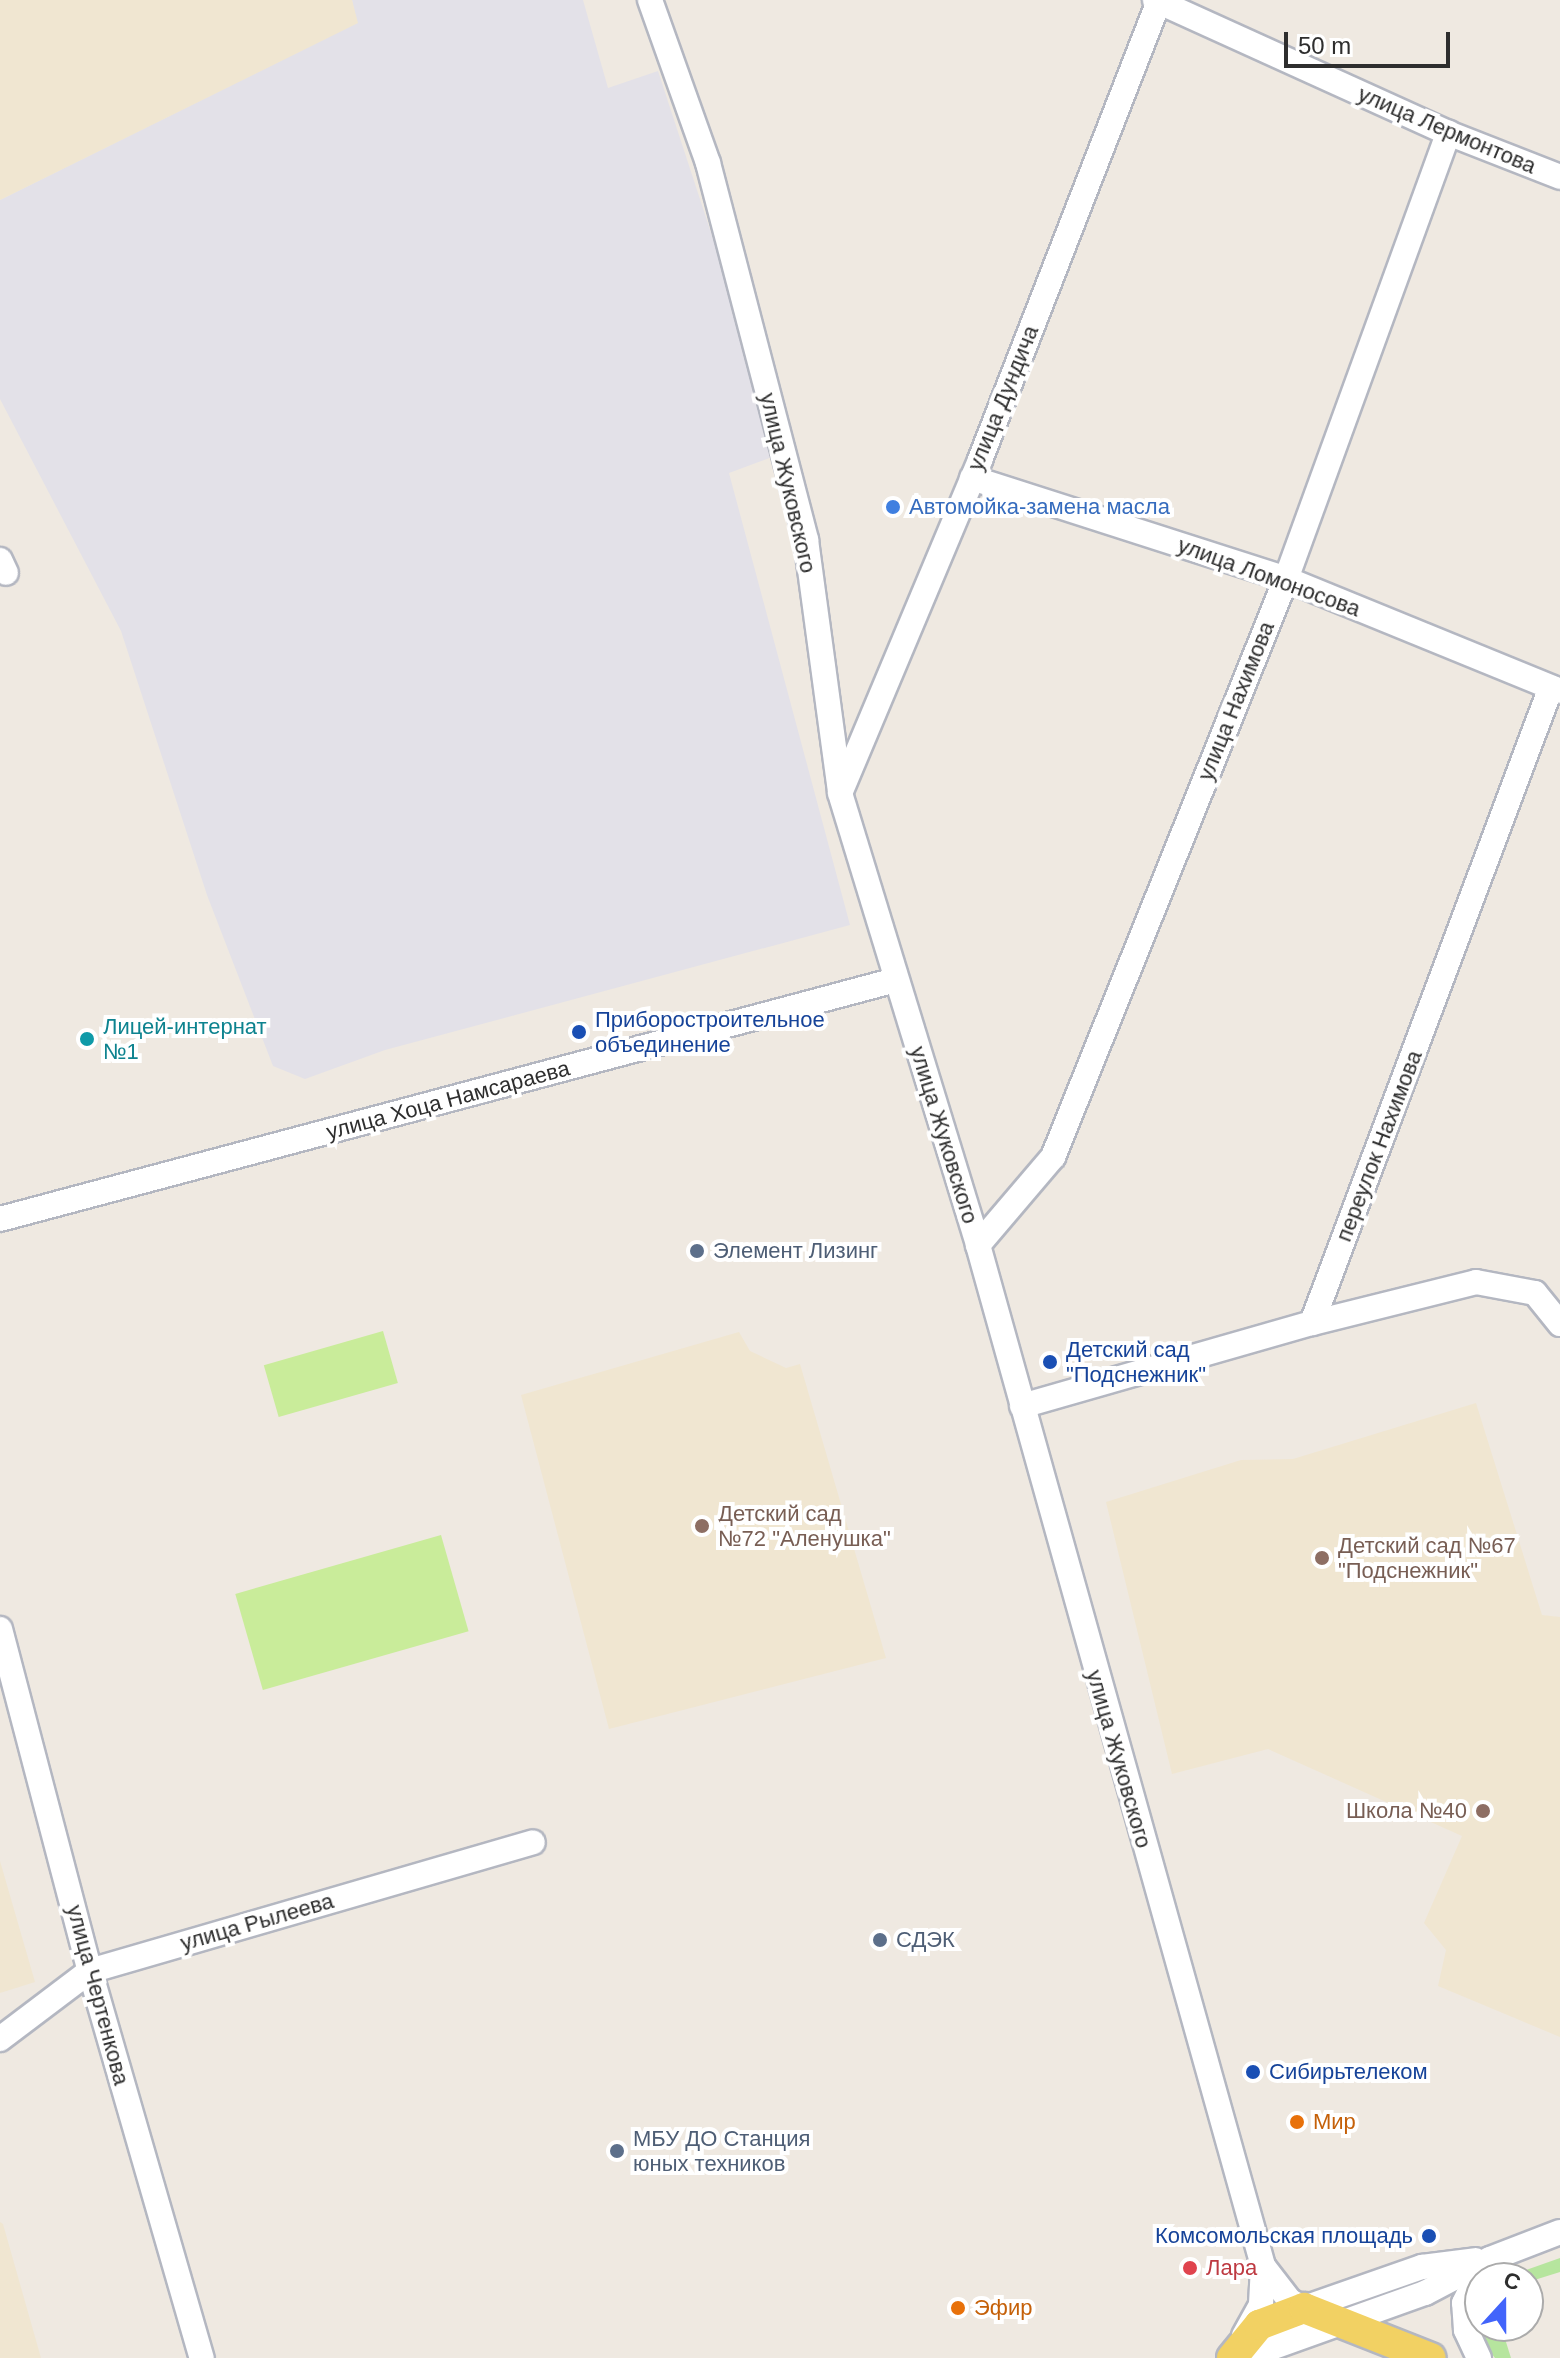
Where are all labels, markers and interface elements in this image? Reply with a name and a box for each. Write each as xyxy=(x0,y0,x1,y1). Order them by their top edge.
scale bar xyxy=(1288,16,1454,66)
text: 50 m xyxy=(1298,32,1351,59)
street label: улица Лермонтова xyxy=(1354,81,1540,179)
street label: улица Дундича xyxy=(962,322,1044,474)
street label: улица Жуковского xyxy=(754,390,822,576)
place label: Автомойка-замена масла xyxy=(909,494,1170,520)
marker: Автомойка-замена масла xyxy=(884,498,902,516)
street label: улица Ломоносова xyxy=(1174,532,1364,622)
street label: улица Нахимова xyxy=(1192,618,1280,784)
place label: Приборостроительное объединение xyxy=(595,1006,825,1058)
place label: Лицей-интернат №1 xyxy=(103,1013,267,1064)
marker: Приборостроительное объединение xyxy=(570,1023,588,1041)
marker: Лицей-интернат №1 xyxy=(78,1030,96,1048)
street label: улица Жуковского xyxy=(904,1043,984,1227)
street label: переулок Нахимова xyxy=(1330,1047,1428,1245)
street label: улица Хоца Намсараева xyxy=(323,1055,573,1145)
place label: Элемент Лизинг xyxy=(713,1238,878,1264)
marker: Элемент Лизинг xyxy=(688,1242,706,1260)
place label: Детский сад "Подснежник" xyxy=(1066,1336,1206,1388)
marker: Детский сад "Подснежник" xyxy=(1041,1353,1059,1371)
place label: Детский сад №72 "Аленушка" xyxy=(718,1500,891,1552)
marker: Детский сад №72 "Аленушка" xyxy=(693,1517,711,1535)
place label: Детский сад №67 "Подснежник" xyxy=(1338,1532,1516,1584)
marker: Детский сад №67 "Подснежник" xyxy=(1313,1549,1331,1567)
street label: улица Жуковского xyxy=(1081,1667,1157,1851)
place label: Школа №40 xyxy=(1346,1798,1467,1824)
marker: Школа №40 xyxy=(1474,1802,1492,1820)
street label: улица Рылеева xyxy=(177,1888,337,1956)
street label: улица Чертенкова xyxy=(61,1902,135,2088)
place label: СДЭК xyxy=(896,1927,955,1953)
marker: СДЭК xyxy=(871,1931,889,1949)
place label: Сибирьтелеком xyxy=(1269,2059,1428,2085)
marker: Сибирьтелеком xyxy=(1244,2063,1262,2081)
place label: Мир xyxy=(1313,2109,1356,2135)
marker: Мир xyxy=(1288,2113,1306,2131)
place label: МБУ ДО Станция юных техников xyxy=(633,2125,810,2176)
marker: МБУ ДО Станция юных техников xyxy=(608,2142,626,2160)
place label: Комсомольская площадь xyxy=(1155,2223,1413,2249)
marker: Комсомольская площадь xyxy=(1420,2227,1438,2245)
place label: Лара xyxy=(1206,2255,1257,2281)
marker: Лара xyxy=(1181,2259,1199,2277)
north arrow xyxy=(1464,2262,1544,2342)
text: С xyxy=(1500,2266,1524,2296)
place label: Эфир xyxy=(974,2295,1032,2321)
marker: Эфир xyxy=(949,2299,967,2317)

